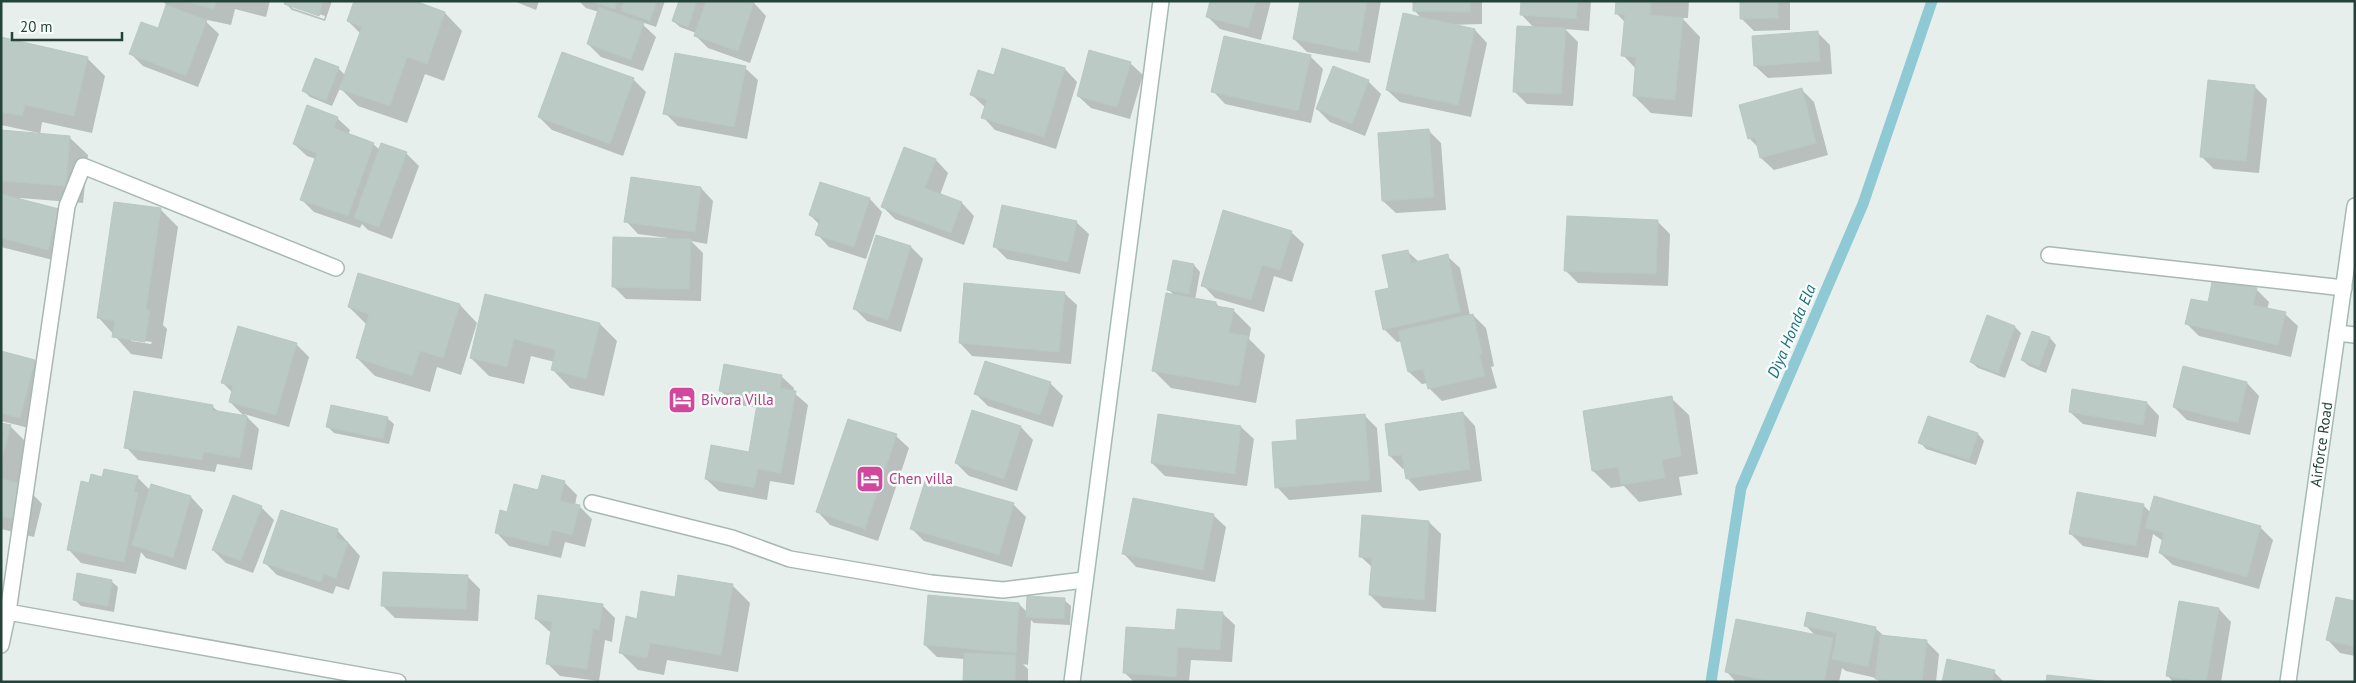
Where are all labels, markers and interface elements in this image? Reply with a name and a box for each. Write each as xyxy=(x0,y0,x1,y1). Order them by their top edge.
scale bar xyxy=(12,10,122,42)
text: 20 m xyxy=(20,17,53,36)
water label: Diya Honda Ela xyxy=(1762,281,1820,381)
hotel icon: Bivora Villa xyxy=(667,385,697,415)
place label: Bivora Villa xyxy=(701,390,774,409)
street label: Airforce Road xyxy=(2306,401,2336,488)
hotel icon: Chen villa xyxy=(855,464,885,494)
place label: Chen villa xyxy=(889,469,953,488)

